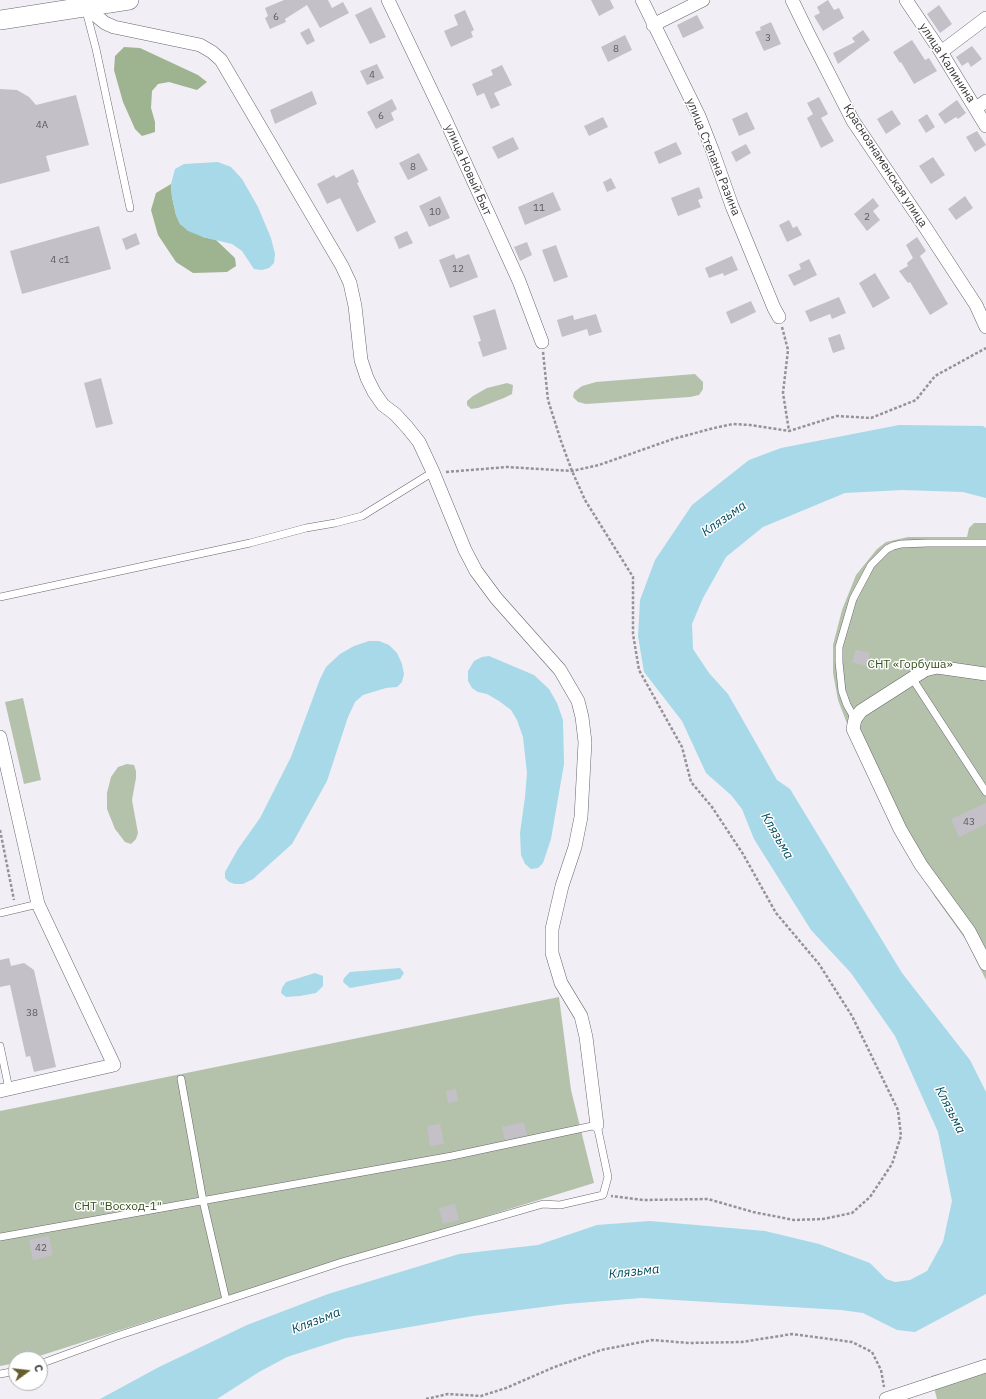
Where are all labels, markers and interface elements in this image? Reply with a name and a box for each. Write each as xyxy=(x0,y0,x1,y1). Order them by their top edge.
house number: 6 xyxy=(273,11,279,23)
street label: улица Калинина xyxy=(916,21,978,105)
house number: 3 xyxy=(765,32,771,44)
house number: 8 xyxy=(613,43,619,55)
house number: 4 xyxy=(369,69,375,81)
street label: улица Степана Разина xyxy=(683,96,743,218)
street label: Краснознаменская улица xyxy=(840,102,930,230)
house number: 6 xyxy=(378,110,384,122)
house number: 4А xyxy=(36,119,48,131)
street label: улица Новый Быт xyxy=(441,122,495,218)
house number: 8 xyxy=(410,161,416,173)
house number: 11 xyxy=(533,202,545,214)
house number: 10 xyxy=(429,206,441,218)
house number: 2 xyxy=(864,211,870,223)
house number: 4 с1 xyxy=(50,254,70,266)
house number: 12 xyxy=(452,263,464,275)
water label: Клязьма xyxy=(699,498,749,540)
park label: СНТ «Горбуша» xyxy=(867,658,953,672)
water label: Клязьма xyxy=(757,810,797,862)
house number: 43 xyxy=(963,816,975,828)
house number: 38 xyxy=(26,1007,38,1019)
water label: Клязьма xyxy=(931,1084,969,1136)
park label: СНТ "Восход-1" xyxy=(74,1200,162,1214)
house number: 42 xyxy=(35,1242,47,1254)
water label: Клязьма xyxy=(608,1262,660,1282)
water label: Клязьма xyxy=(289,1305,343,1337)
north arrow xyxy=(8,1351,48,1391)
text: С xyxy=(31,1363,46,1373)

